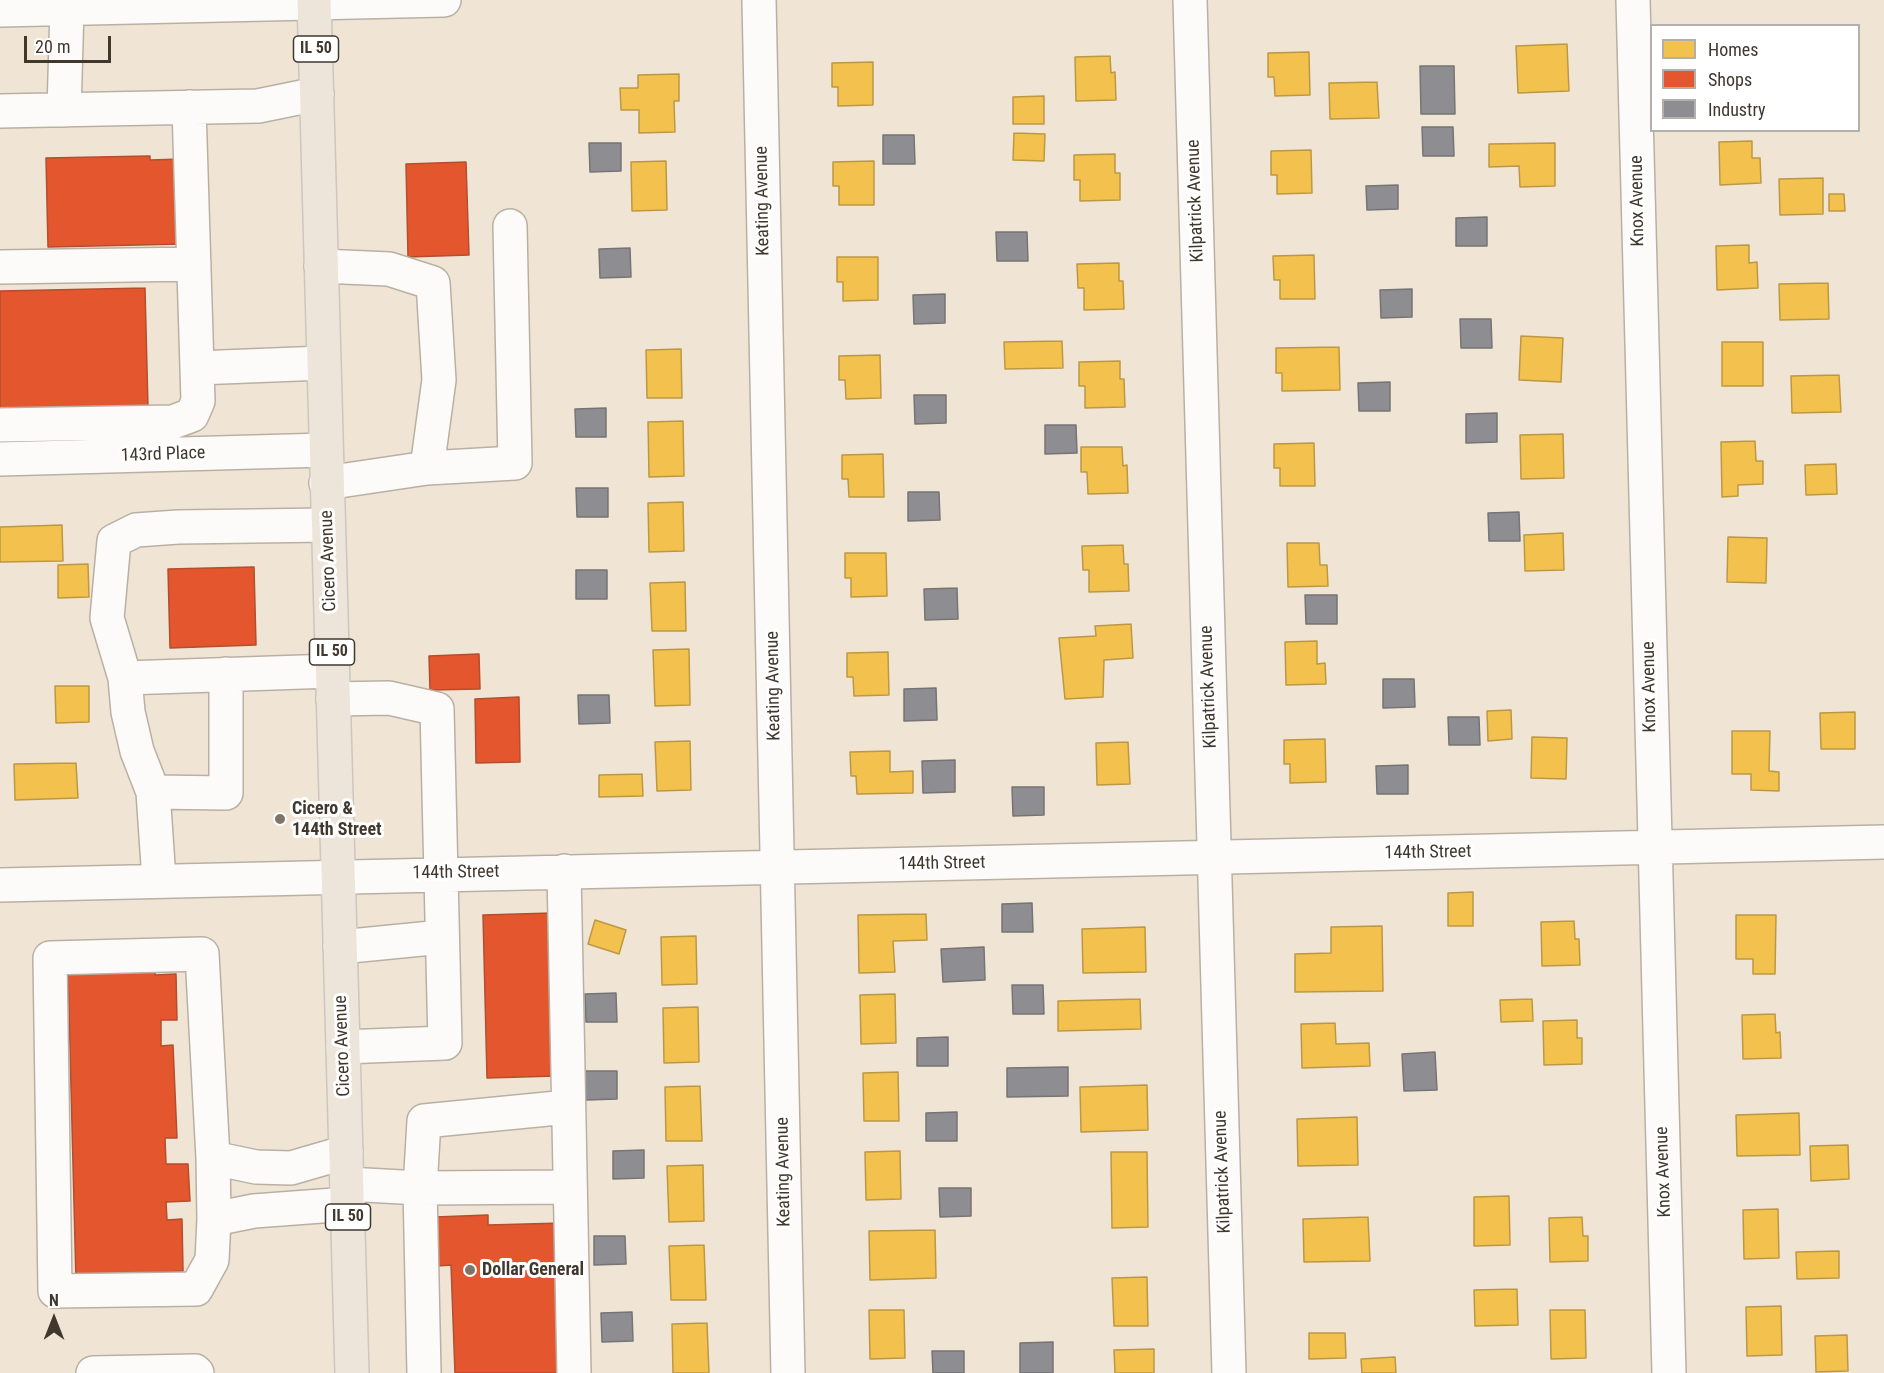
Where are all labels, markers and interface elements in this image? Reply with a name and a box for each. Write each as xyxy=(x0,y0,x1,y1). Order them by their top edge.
scale bar xyxy=(27,24,114,62)
legend xyxy=(1650,24,1860,132)
text: 20 m xyxy=(35,36,70,57)
road number: IL 50 xyxy=(294,36,338,62)
text: Homes xyxy=(1708,39,1758,60)
text: Shops xyxy=(1708,69,1752,90)
text: Industry xyxy=(1708,99,1766,120)
street label: Kilpatrick Avenue xyxy=(1183,139,1209,263)
street label: Keating Avenue xyxy=(751,146,775,256)
street label: Knox Avenue xyxy=(1626,155,1650,247)
street label: 143rd Place xyxy=(120,443,206,467)
street label: Cicero Avenue xyxy=(316,510,342,612)
street label: Kilpatrick Avenue xyxy=(1196,625,1222,749)
street label: Keating Avenue xyxy=(762,631,786,741)
road number: IL 50 xyxy=(310,639,354,665)
street label: Knox Avenue xyxy=(1638,641,1662,733)
place label: Cicero & 144th Street xyxy=(292,798,382,840)
marker: Cicero & 144th Street xyxy=(273,812,287,826)
street label: 144th Street xyxy=(1384,841,1472,865)
street label: 144th Street xyxy=(898,852,986,876)
street label: 144th Street xyxy=(412,861,500,885)
street label: Cicero Avenue xyxy=(330,995,356,1097)
street label: Kilpatrick Avenue xyxy=(1210,1110,1236,1234)
street label: Keating Avenue xyxy=(772,1117,796,1227)
street label: Knox Avenue xyxy=(1652,1126,1676,1218)
road number: IL 50 xyxy=(326,1204,370,1230)
place label: Dollar General xyxy=(482,1259,584,1281)
marker: Dollar General xyxy=(463,1263,477,1277)
north arrow xyxy=(24,1289,84,1349)
text: N xyxy=(49,1291,59,1310)

